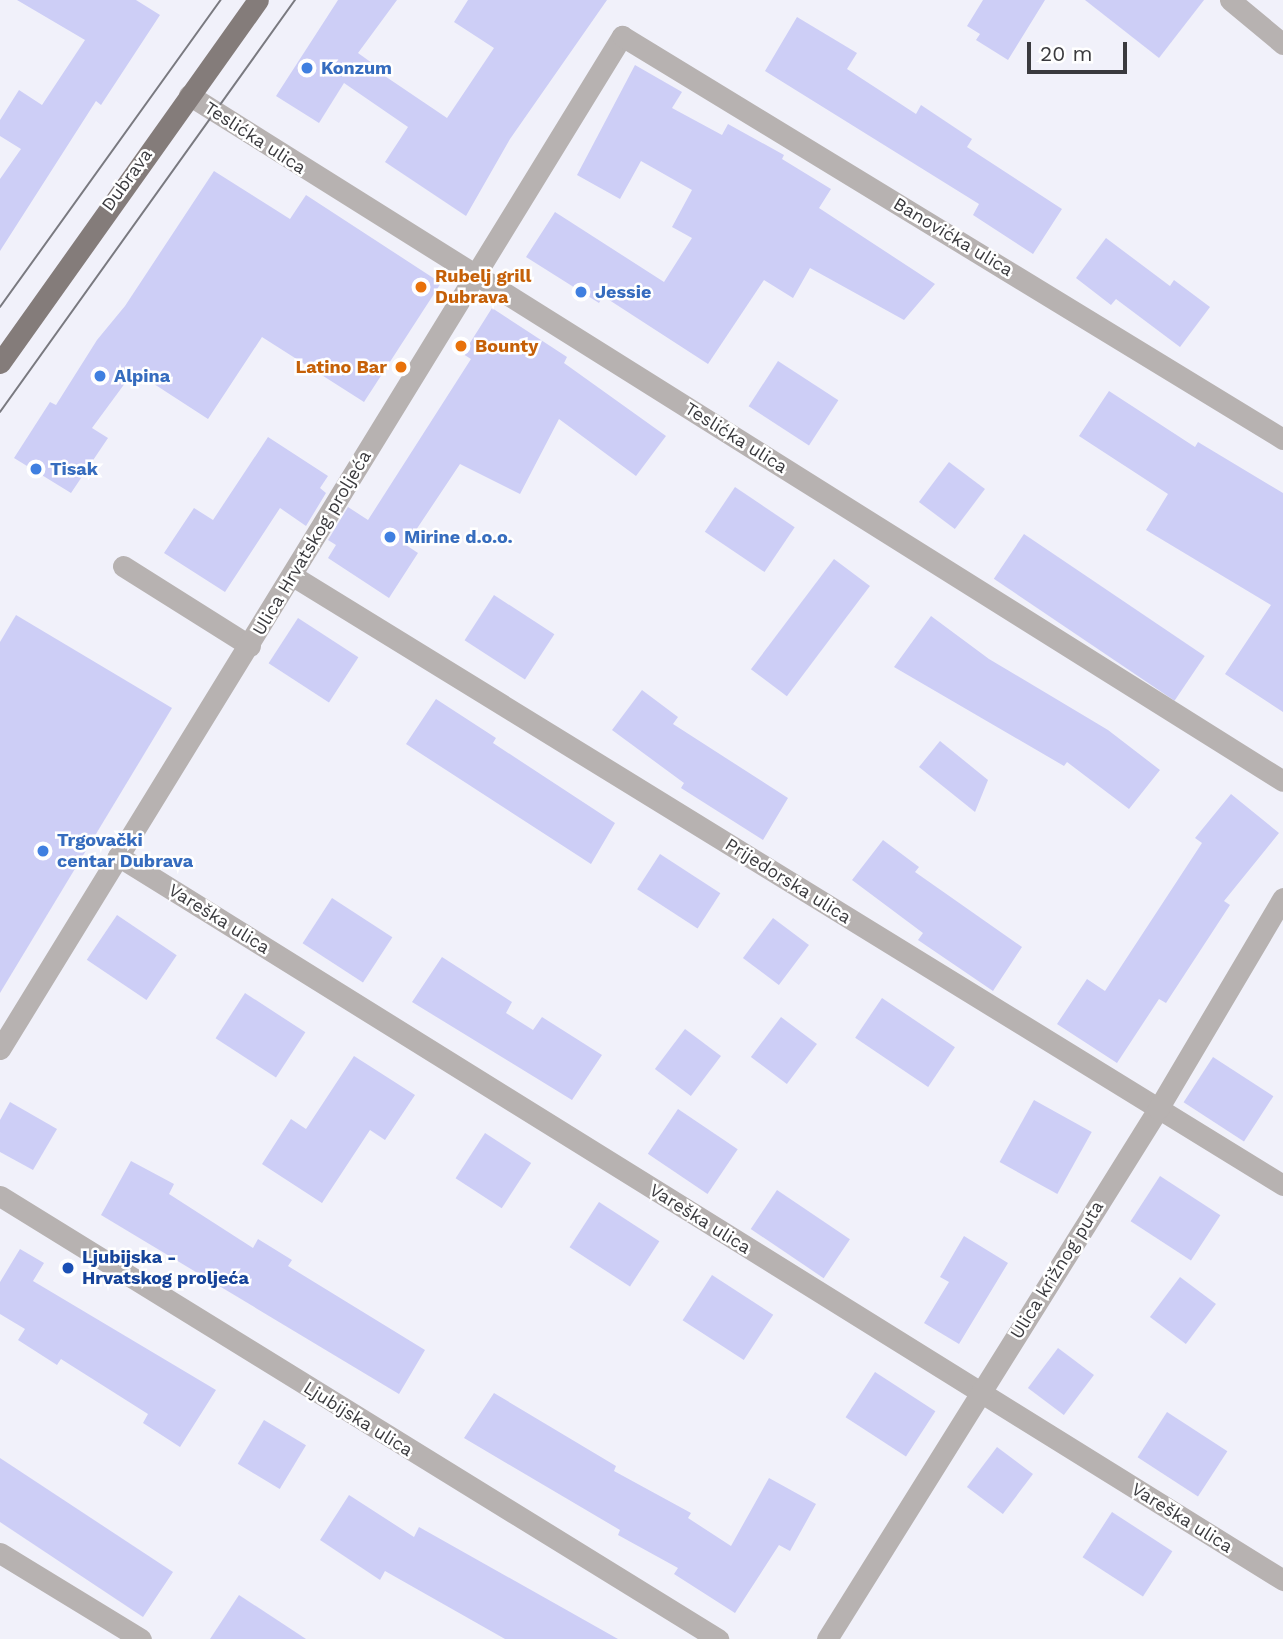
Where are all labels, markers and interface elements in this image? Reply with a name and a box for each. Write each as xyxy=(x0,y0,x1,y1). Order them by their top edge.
scale bar xyxy=(1031,28,1131,72)
text: 20 m xyxy=(1040,41,1092,66)
place label: Konzum xyxy=(321,57,392,79)
marker: Konzum xyxy=(299,60,315,76)
street label: Teslićka ulica xyxy=(200,97,310,179)
street label: Dubrava xyxy=(97,145,157,215)
street label: Banovićka ulica xyxy=(889,193,1017,281)
place label: Rubelj grill Dubrava xyxy=(435,266,531,308)
marker: Rubelj grill Dubrava xyxy=(413,279,429,295)
place label: Jessie xyxy=(595,281,651,303)
marker: Jessie xyxy=(573,284,589,300)
place label: Bounty xyxy=(475,335,538,357)
marker: Bounty xyxy=(453,338,469,354)
place label: Latino Bar xyxy=(295,356,387,378)
marker: Latino Bar xyxy=(393,359,409,375)
place label: Alpina xyxy=(114,365,170,387)
marker: Alpina xyxy=(92,368,108,384)
street label: Teslićka ulica xyxy=(681,398,791,478)
street label: Ulica Hrvatskog proljeća xyxy=(248,446,376,640)
place label: Tisak xyxy=(50,458,98,480)
marker: Tisak xyxy=(28,461,44,477)
place label: Mirine d.o.o. xyxy=(404,526,513,548)
marker: Mirine d.o.o. xyxy=(382,529,398,545)
place label: Trgovački centar Dubrava xyxy=(57,830,193,872)
street label: Prijedorska ulica xyxy=(721,833,855,929)
marker: Trgovački centar Dubrava xyxy=(35,843,51,859)
street label: Vareška ulica xyxy=(164,879,274,959)
street label: Vareška ulica xyxy=(645,1179,755,1259)
street label: Ulica križnog puta xyxy=(1006,1197,1108,1343)
place label: Ljubijska - Hrvatskog proljeća xyxy=(82,1247,249,1290)
marker: Ljubijska - Hrvatskog proljeća xyxy=(60,1260,76,1276)
street label: Ljubijska ulica xyxy=(299,1377,417,1461)
street label: Vareška ulica xyxy=(1127,1478,1237,1558)

